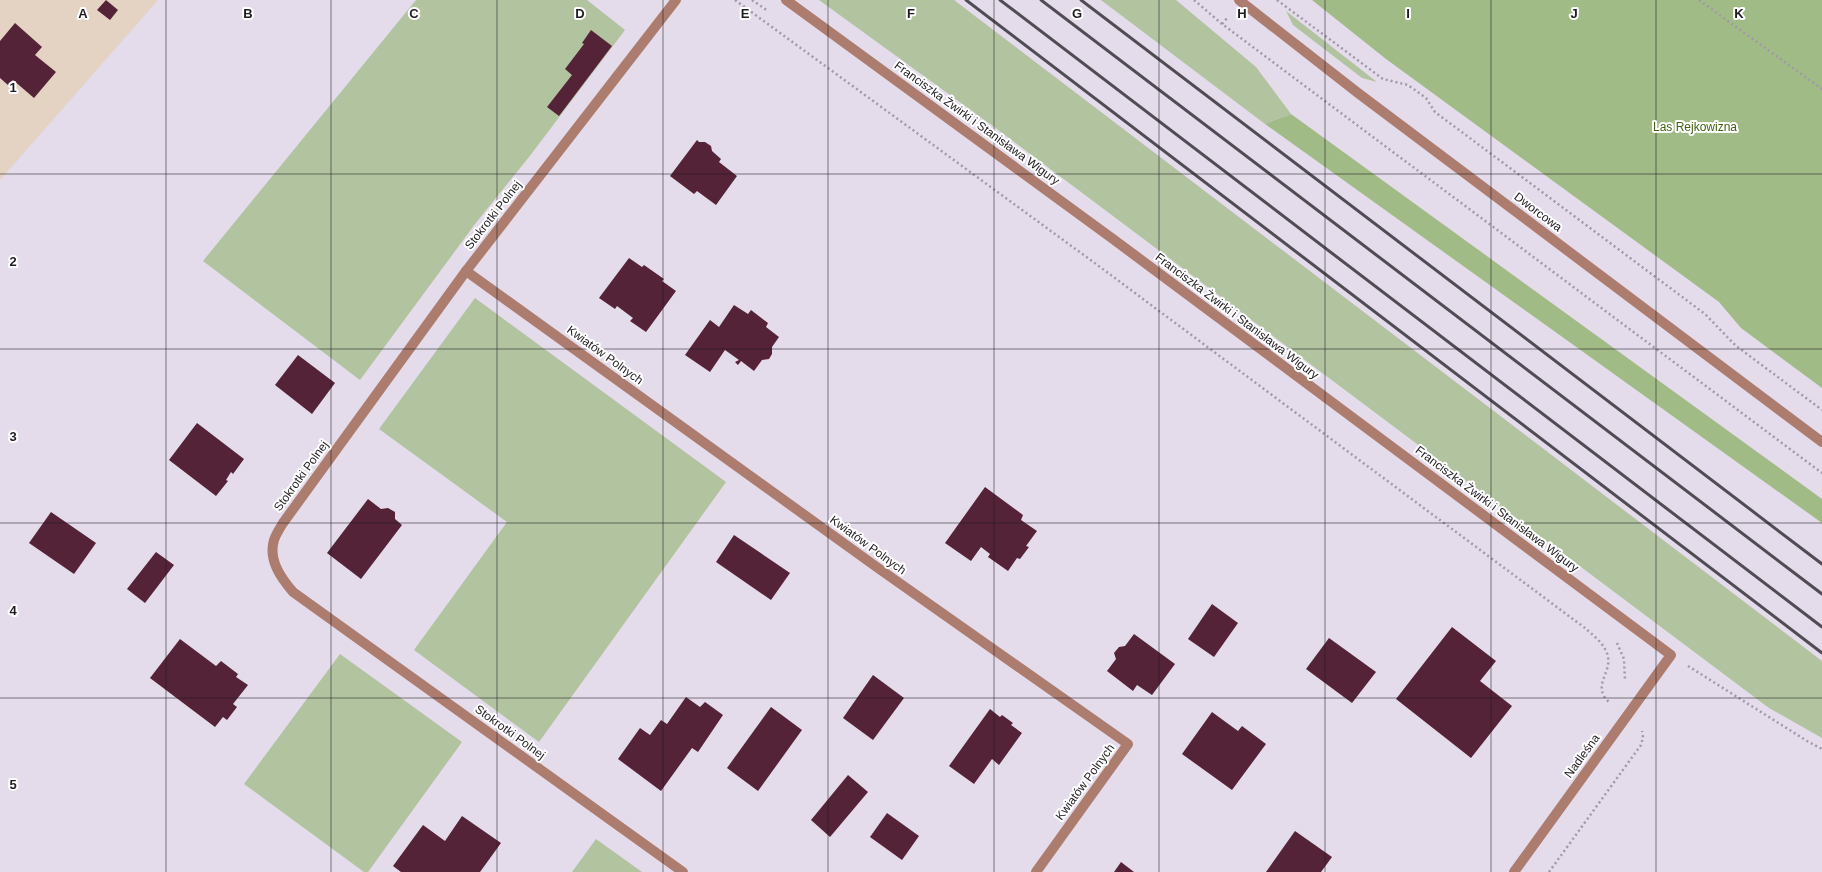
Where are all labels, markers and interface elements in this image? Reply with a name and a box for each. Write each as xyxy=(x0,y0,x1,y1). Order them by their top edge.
text: A xyxy=(78,6,88,21)
text: B xyxy=(243,6,253,21)
text: C xyxy=(409,6,419,21)
text: D xyxy=(575,6,585,21)
text: E xyxy=(741,6,750,21)
text: F xyxy=(907,6,915,21)
text: G xyxy=(1072,6,1082,21)
text: H xyxy=(1237,6,1247,21)
text: I xyxy=(1406,6,1410,21)
text: J xyxy=(1570,6,1578,21)
text: K xyxy=(1734,6,1744,21)
street label: Franciszka Żwirki i Stanisława Wigury xyxy=(892,58,1062,188)
text: 1 xyxy=(9,80,17,95)
park label: Las Rejkowizna xyxy=(1653,120,1737,134)
street label: Stokrotki Polnej xyxy=(462,178,524,252)
street label: Dworcowa xyxy=(1511,190,1565,235)
street label: Franciszka Żwirki i Stanisława Wigury xyxy=(1153,250,1321,382)
text: 2 xyxy=(9,254,17,269)
street label: Kwiatów Polnych xyxy=(564,323,646,387)
text: 3 xyxy=(9,429,17,444)
street label: Stokrotki Polnej xyxy=(271,438,331,514)
street label: Franciszka Żwirki i Stanisława Wigury xyxy=(1413,443,1581,575)
street label: Kwiatów Polnych xyxy=(827,513,909,577)
text: 4 xyxy=(9,603,17,618)
street label: Stokrotki Polnej xyxy=(472,702,548,762)
street label: Nadleśna xyxy=(1561,731,1603,781)
street label: Kwiatów Polnych xyxy=(1053,741,1117,823)
text: 5 xyxy=(9,777,17,792)

